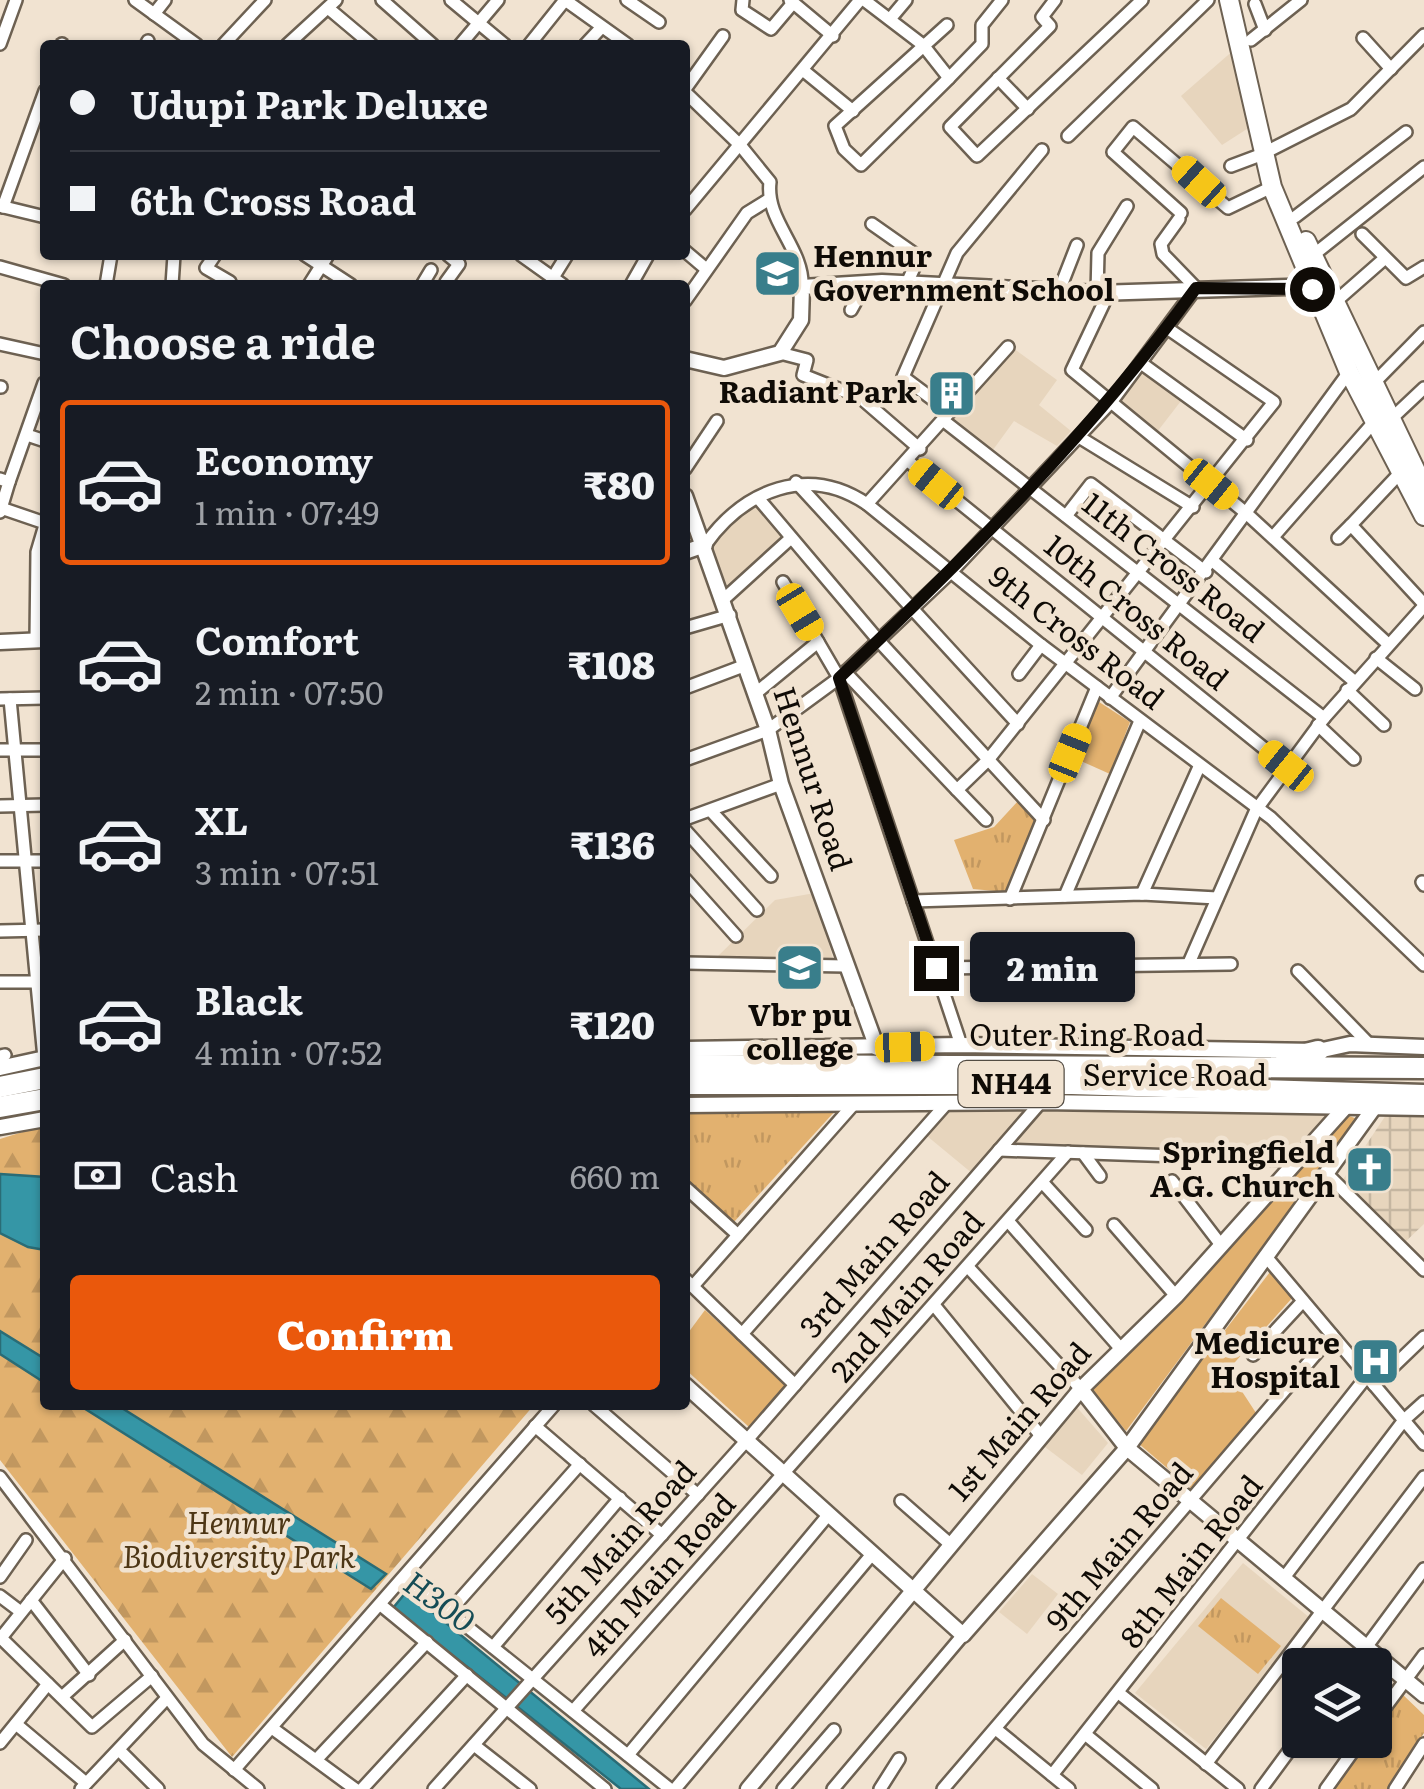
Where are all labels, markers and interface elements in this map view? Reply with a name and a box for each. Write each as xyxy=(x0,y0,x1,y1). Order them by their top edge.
text: Udupi Park Deluxe xyxy=(130,74,488,131)
car xyxy=(1167,151,1231,213)
text: 6th Cross Road xyxy=(130,170,417,227)
place label: Hennur Government School xyxy=(813,232,1115,310)
school or university icon: Hennur Government School xyxy=(752,248,804,300)
route start xyxy=(1290,267,1335,312)
text: Choose a ride xyxy=(70,306,376,373)
building icon: Radiant Park xyxy=(926,367,978,419)
place label: Radiant Park xyxy=(718,368,918,412)
text: Economy xyxy=(195,430,373,487)
icon: car xyxy=(75,438,165,528)
car xyxy=(903,453,969,515)
car xyxy=(1178,453,1244,515)
text: ₹80 xyxy=(584,454,655,511)
street label: 11th Cross Road xyxy=(1075,480,1275,651)
text: 1 min · 07:49 xyxy=(195,487,379,535)
street label: 10th Cross Road xyxy=(1036,523,1239,699)
street label: 9th Cross Road xyxy=(981,553,1175,718)
car xyxy=(772,579,828,645)
text: Comfort xyxy=(195,610,359,667)
icon: car xyxy=(75,618,165,708)
text: ₹108 xyxy=(568,634,655,691)
text: 2 min · 07:50 xyxy=(195,667,383,715)
street label: Hennur Road xyxy=(764,681,865,876)
car xyxy=(1045,720,1095,786)
car xyxy=(1253,735,1319,797)
text: XL xyxy=(195,790,248,847)
icon: car xyxy=(75,798,165,888)
text: ₹136 xyxy=(571,814,655,871)
text: 3 min · 07:51 xyxy=(195,847,379,895)
callout: 2 min xyxy=(971,933,1136,1003)
school or university icon: Vbr pu college xyxy=(774,941,826,993)
text: 2 min xyxy=(1007,943,1098,991)
route end xyxy=(914,946,959,991)
text: Black xyxy=(195,970,303,1027)
icon: car xyxy=(75,978,165,1068)
place label: Vbr pu college xyxy=(746,991,854,1069)
text: ₹120 xyxy=(570,994,655,1051)
street label: Outer Ring Road xyxy=(969,1011,1205,1055)
text: 4 min · 07:52 xyxy=(195,1027,382,1075)
car xyxy=(874,1031,936,1063)
street label: Service Road xyxy=(1083,1051,1267,1095)
road number: NH44 xyxy=(958,1061,1064,1107)
place label: Springfield A.G. Church xyxy=(1150,1128,1335,1206)
church icon: Springfield A.G. Church xyxy=(1344,1144,1396,1196)
text: Cash xyxy=(150,1147,239,1204)
icon: cash xyxy=(70,1148,125,1203)
text: 660 m xyxy=(570,1151,660,1199)
street label: 3rd Main Road xyxy=(788,1160,958,1346)
street label: 2nd Main Road xyxy=(819,1200,992,1390)
button: Confirm xyxy=(70,1275,660,1390)
place label: Medicure Hospital xyxy=(1194,1319,1340,1397)
street label: 1st Main Road xyxy=(936,1331,1099,1509)
hospital icon: Medicure Hospital xyxy=(1349,1335,1401,1387)
street label: 5th Main Road xyxy=(533,1449,705,1633)
street label: 9th Main Road xyxy=(1034,1451,1201,1639)
street label: 8th Main Road xyxy=(1108,1464,1271,1656)
street label: 4th Main Road xyxy=(572,1482,744,1666)
park label: Hennur Biodiversity Park xyxy=(122,1499,356,1577)
water label: H300 xyxy=(395,1557,486,1642)
map controls xyxy=(1282,1648,1392,1758)
button: layers xyxy=(1282,1648,1392,1758)

